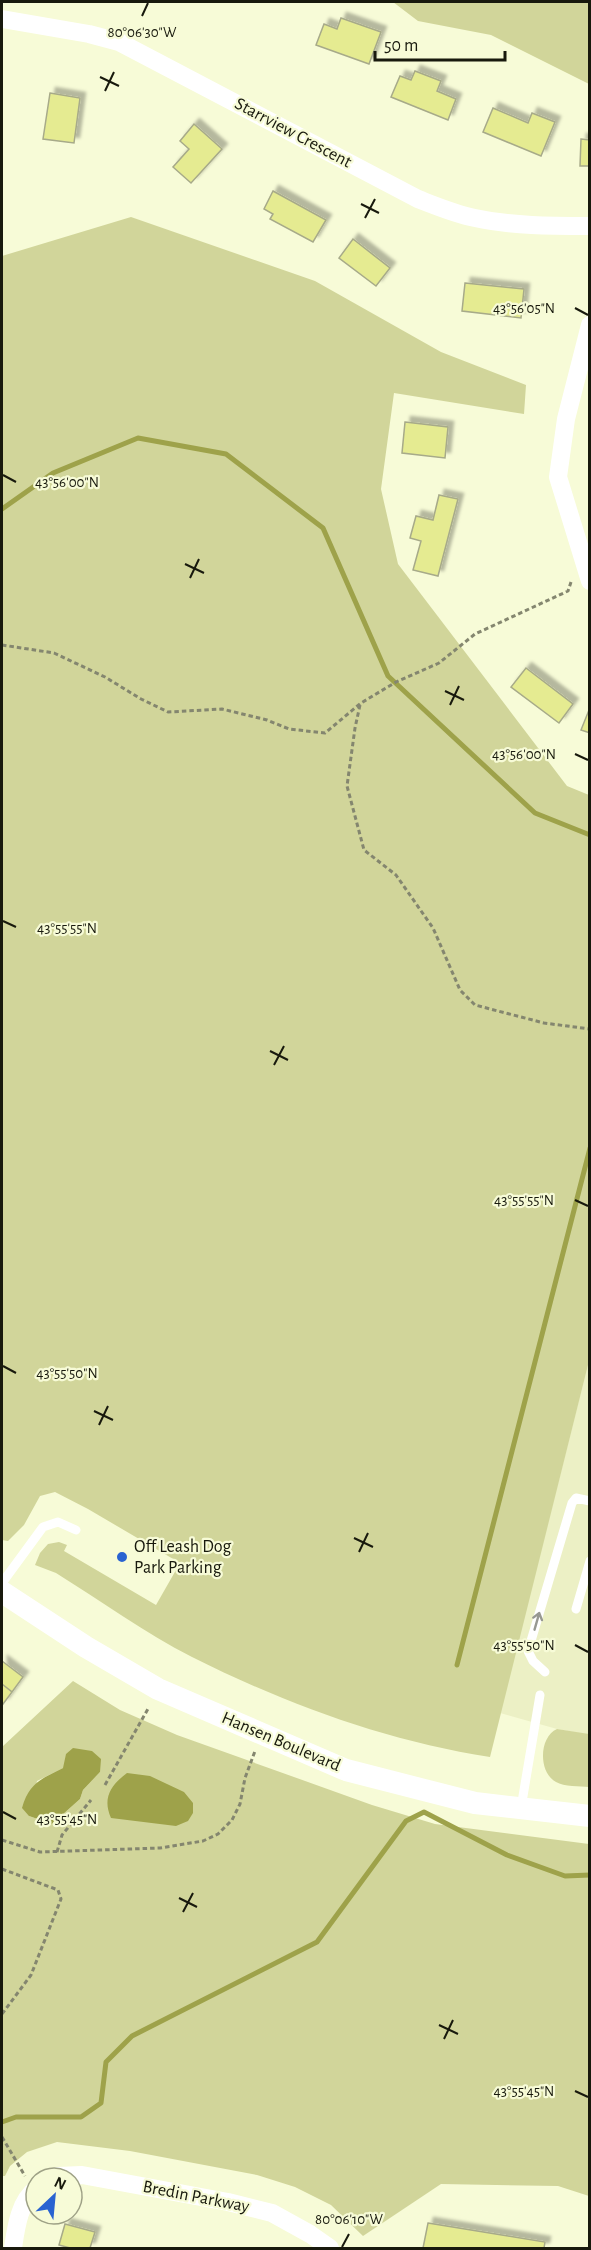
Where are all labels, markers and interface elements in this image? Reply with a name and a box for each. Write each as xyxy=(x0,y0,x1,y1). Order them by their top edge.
scale bar xyxy=(375,24,506,62)
text: 80°06'30"W xyxy=(108,25,177,40)
text: 50 m xyxy=(384,37,418,55)
street label: Starrview Crescent xyxy=(232,95,355,171)
text: 43°56'05"N xyxy=(493,301,555,316)
text: 43°56'00"N xyxy=(35,475,99,490)
text: 43°56'00"N xyxy=(492,747,556,762)
text: 43°55'55"N xyxy=(37,921,97,936)
text: 43°55'55"N xyxy=(494,1193,554,1208)
text: 43°55'50"N xyxy=(36,1366,98,1381)
place label: Off Leash Dog Park Parking xyxy=(134,1538,232,1577)
marker: Off Leash Dog Park Parking xyxy=(115,1550,129,1564)
one-way arrow xyxy=(532,1611,543,1630)
text: 43°55'50"N xyxy=(493,1638,555,1653)
street label: Hansen Boulevard xyxy=(219,1709,343,1775)
text: 43°55'45"N xyxy=(37,1812,97,1827)
text: 43°55'45"N xyxy=(494,2084,554,2099)
north arrow xyxy=(24,2166,84,2226)
text: N xyxy=(52,2174,69,2193)
street label: Bredin Parkway xyxy=(141,2178,251,2216)
text: 80°06'10"W xyxy=(315,2212,383,2227)

